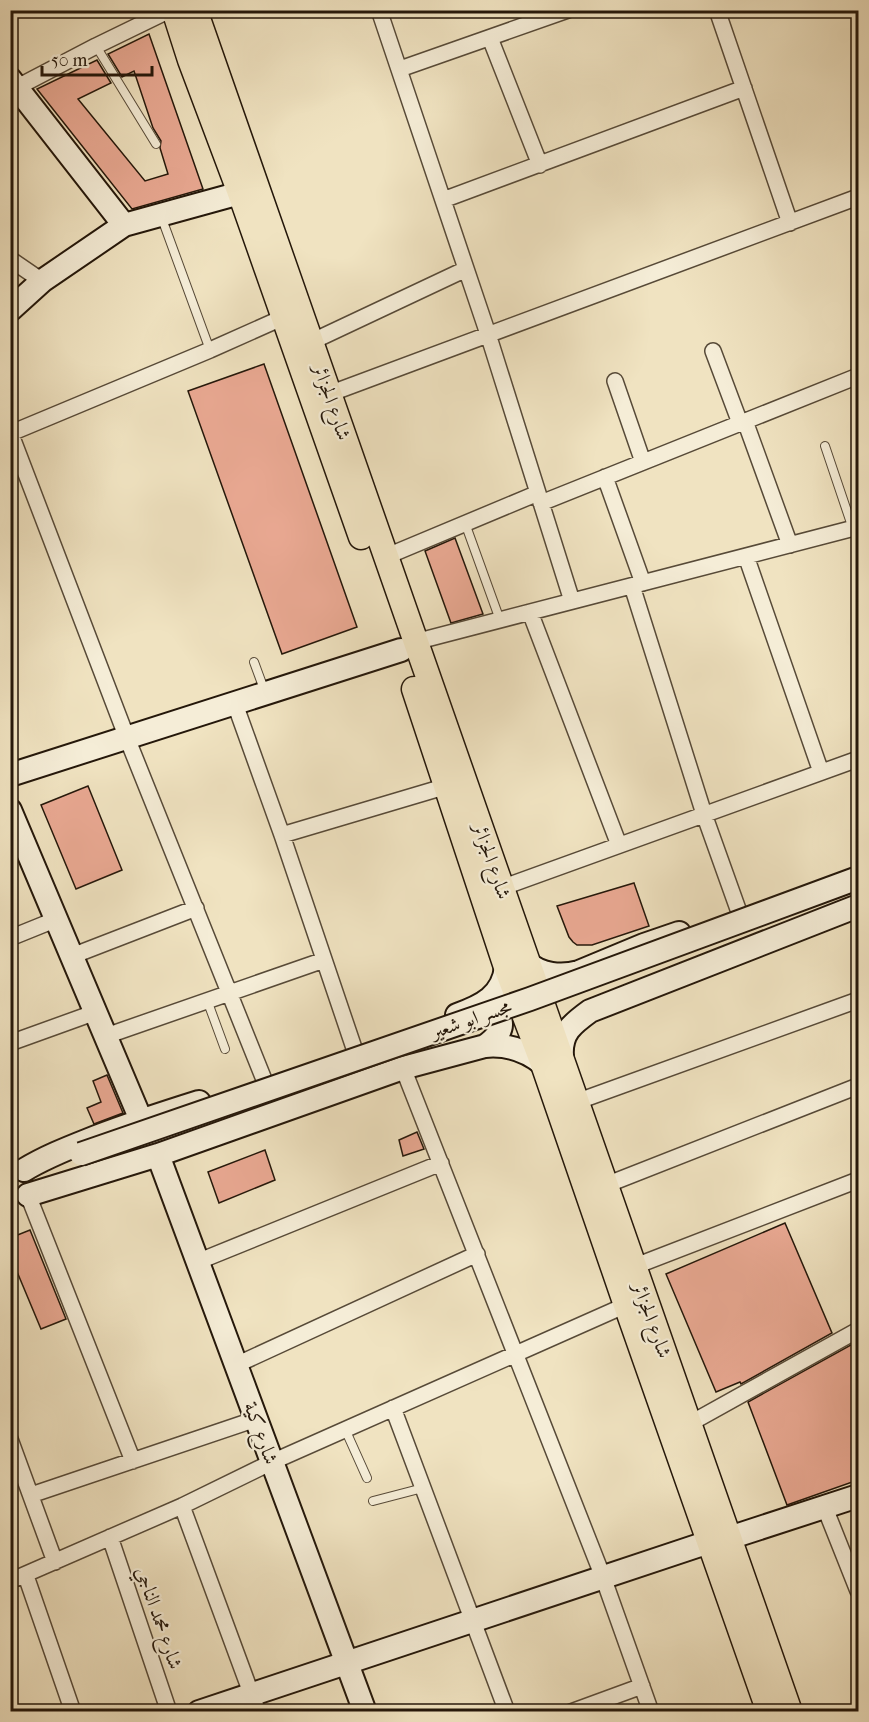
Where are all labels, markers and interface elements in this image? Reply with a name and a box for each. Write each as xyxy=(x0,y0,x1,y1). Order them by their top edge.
scale bar xyxy=(42,39,152,77)
text: 50 m xyxy=(51,50,88,71)
street label: شارع الجزائر xyxy=(302,359,356,445)
street label: شارع الجزائر xyxy=(462,818,516,904)
street label: مجسر ابو شعير xyxy=(426,994,515,1046)
street label: شارع الجزائر xyxy=(621,1277,676,1363)
street label: شارع كية xyxy=(233,1399,283,1469)
street label: شارع محمد الناجي xyxy=(125,1564,187,1674)

